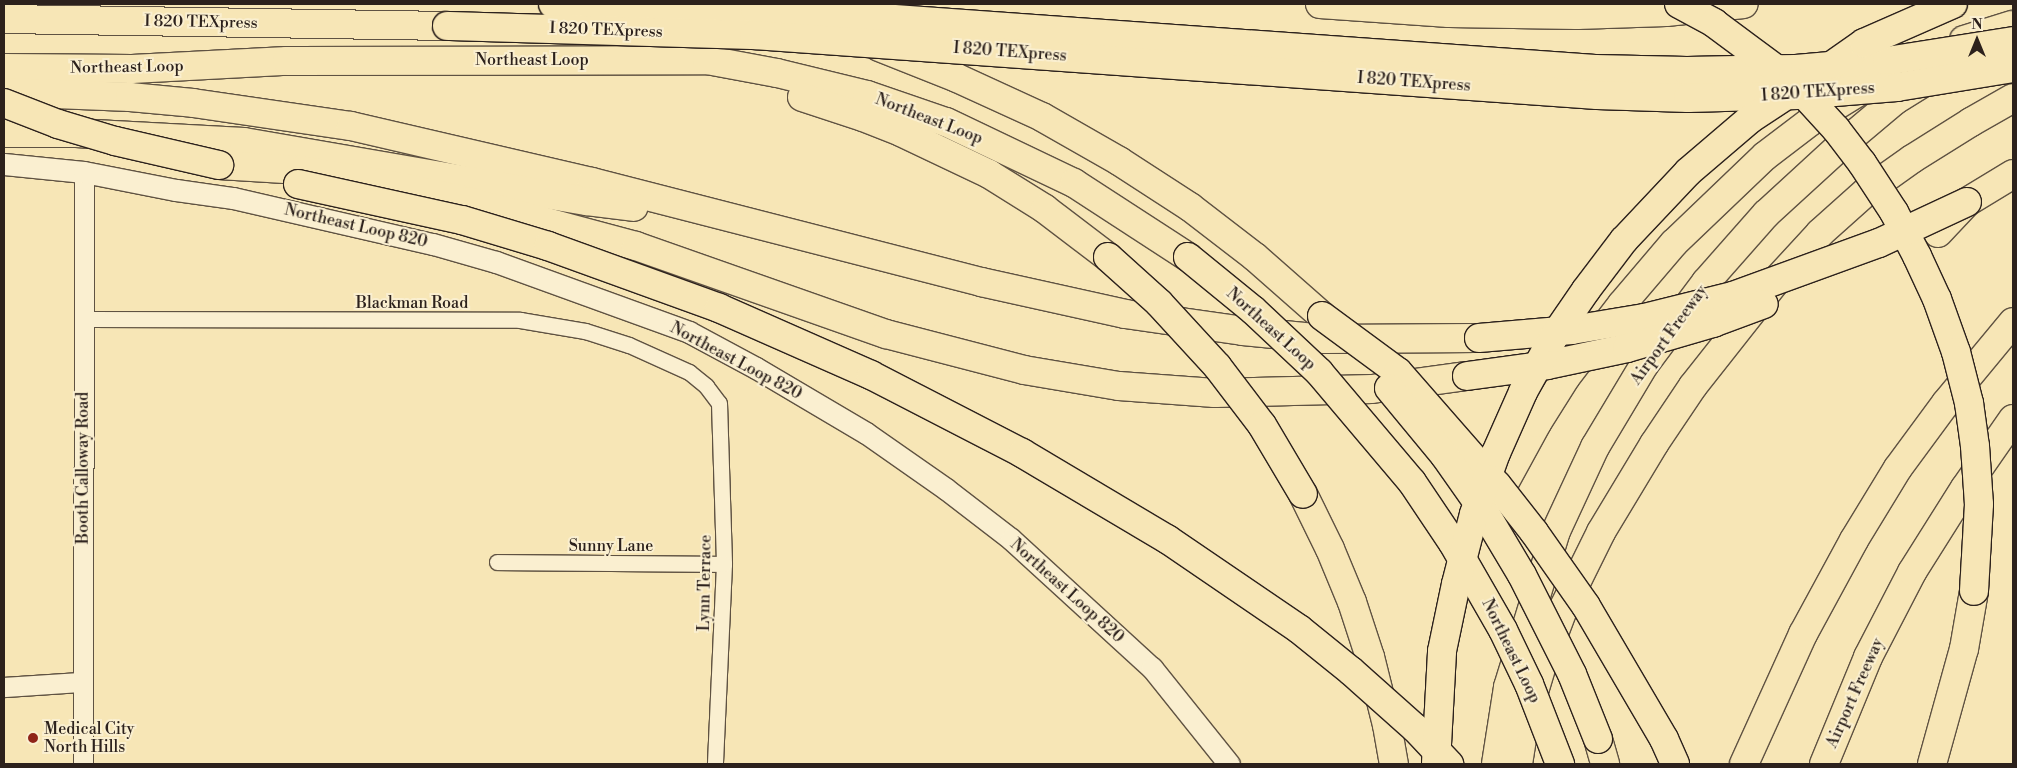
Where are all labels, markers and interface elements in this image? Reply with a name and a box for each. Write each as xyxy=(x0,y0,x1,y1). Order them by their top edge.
street label: I 820 TEXpress xyxy=(144,11,258,33)
north arrow xyxy=(1952,15,2002,65)
text: N xyxy=(1971,16,1983,34)
street label: I 820 TEXpress xyxy=(549,18,663,42)
street label: I 820 TEXpress xyxy=(953,38,1067,66)
street label: Northeast Loop xyxy=(475,50,589,70)
street label: Northeast Loop xyxy=(70,56,184,78)
street label: I 820 TEXpress xyxy=(1357,68,1471,96)
street label: I 820 TEXpress xyxy=(1761,78,1875,106)
street label: Northeast Loop xyxy=(873,90,985,148)
street label: Northeast Loop 820 xyxy=(283,200,429,252)
street label: Airport Freeway xyxy=(1626,282,1712,388)
street label: Northeast Loop xyxy=(1222,284,1320,374)
street label: Blackman Road xyxy=(356,293,468,313)
street label: Northeast Loop 820 xyxy=(667,318,805,404)
street label: Booth Calloway Road xyxy=(73,392,93,544)
street label: Lynn Terrace xyxy=(695,535,715,631)
street label: Northeast Loop 820 xyxy=(1006,535,1128,647)
street label: Sunny Lane xyxy=(569,536,653,556)
street label: Northeast Loop xyxy=(1477,596,1545,706)
street label: Airport Freeway xyxy=(1822,635,1888,751)
place label: Medical City North Hills xyxy=(44,719,134,757)
marker: Medical City North Hills xyxy=(26,731,40,745)

